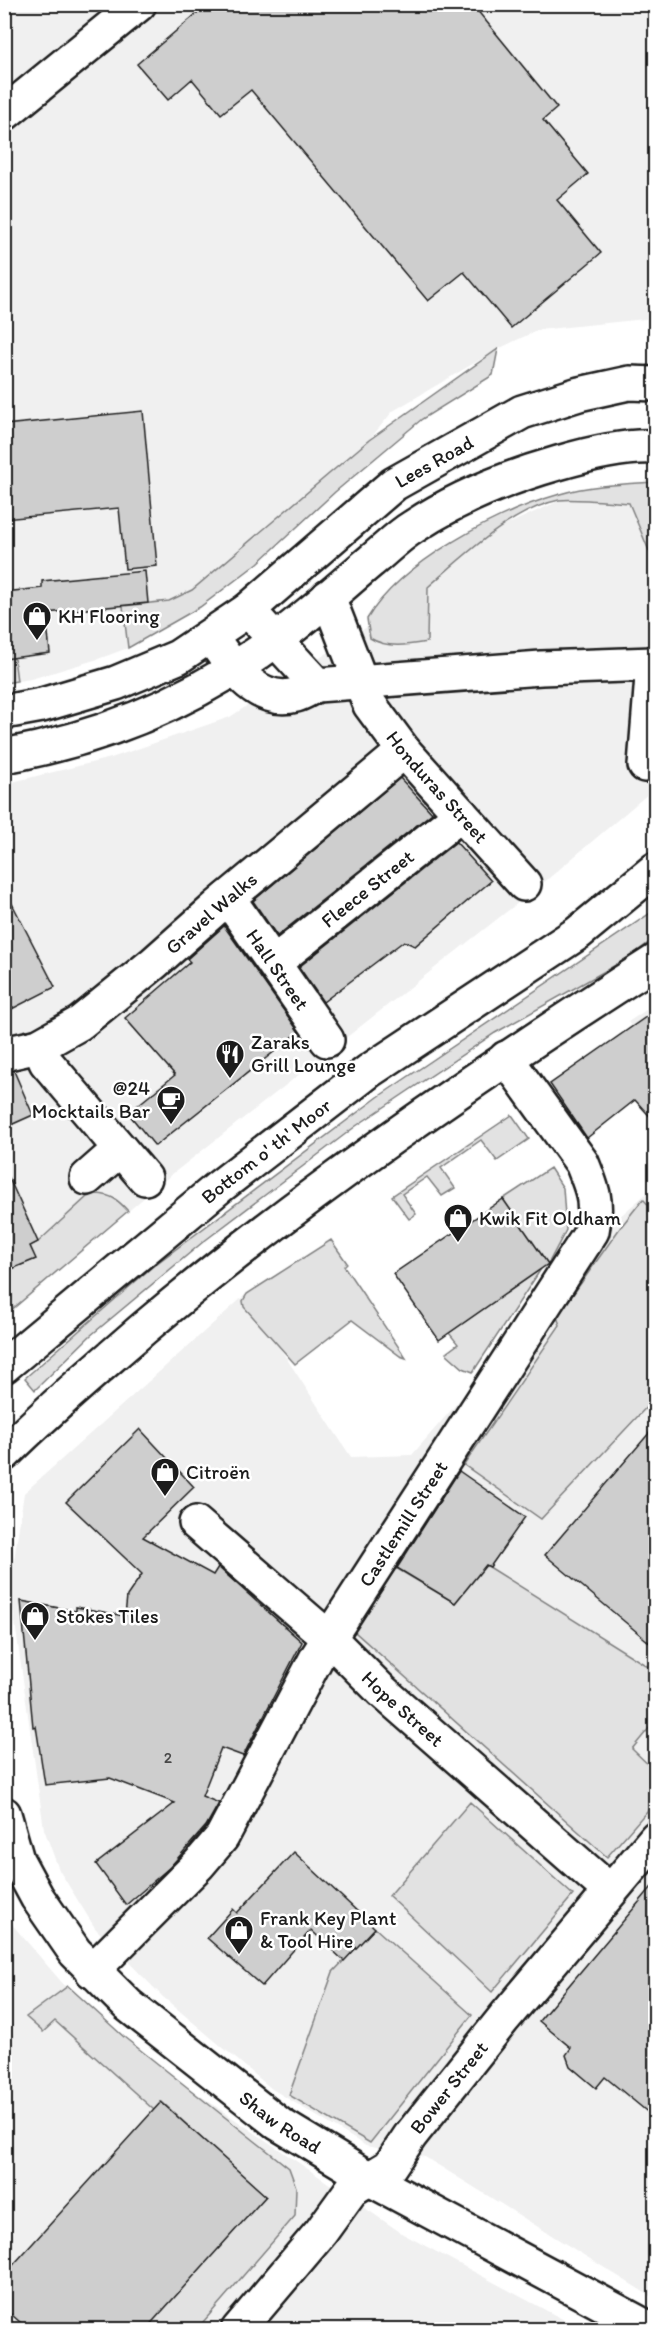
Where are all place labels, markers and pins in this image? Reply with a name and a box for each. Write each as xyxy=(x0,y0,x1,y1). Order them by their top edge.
shop icon: KH Flooring xyxy=(21,600,53,642)
place label: KH Flooring xyxy=(58,604,160,628)
place label: Zaraks Grill Lounge xyxy=(251,1030,356,1077)
restaurant icon: Zaraks Grill Lounge xyxy=(214,1038,246,1080)
place label: @24 Mocktails Bar xyxy=(32,1076,150,1123)
cafe icon: @24 Mocktails Bar xyxy=(155,1084,187,1126)
shop icon: Kwik Fit Oldham xyxy=(442,1202,474,1244)
place label: Kwik Fit Oldham xyxy=(479,1206,621,1230)
shop icon: Citroën xyxy=(149,1456,181,1498)
place label: Citroën xyxy=(186,1460,250,1484)
shop icon: Stokes Tiles xyxy=(19,1600,51,1642)
place label: Stokes Tiles xyxy=(56,1604,159,1628)
place label: Frank Key Plant & Tool Hire xyxy=(260,1906,396,1953)
shop icon: Frank Key Plant & Tool Hire xyxy=(223,1914,255,1956)

